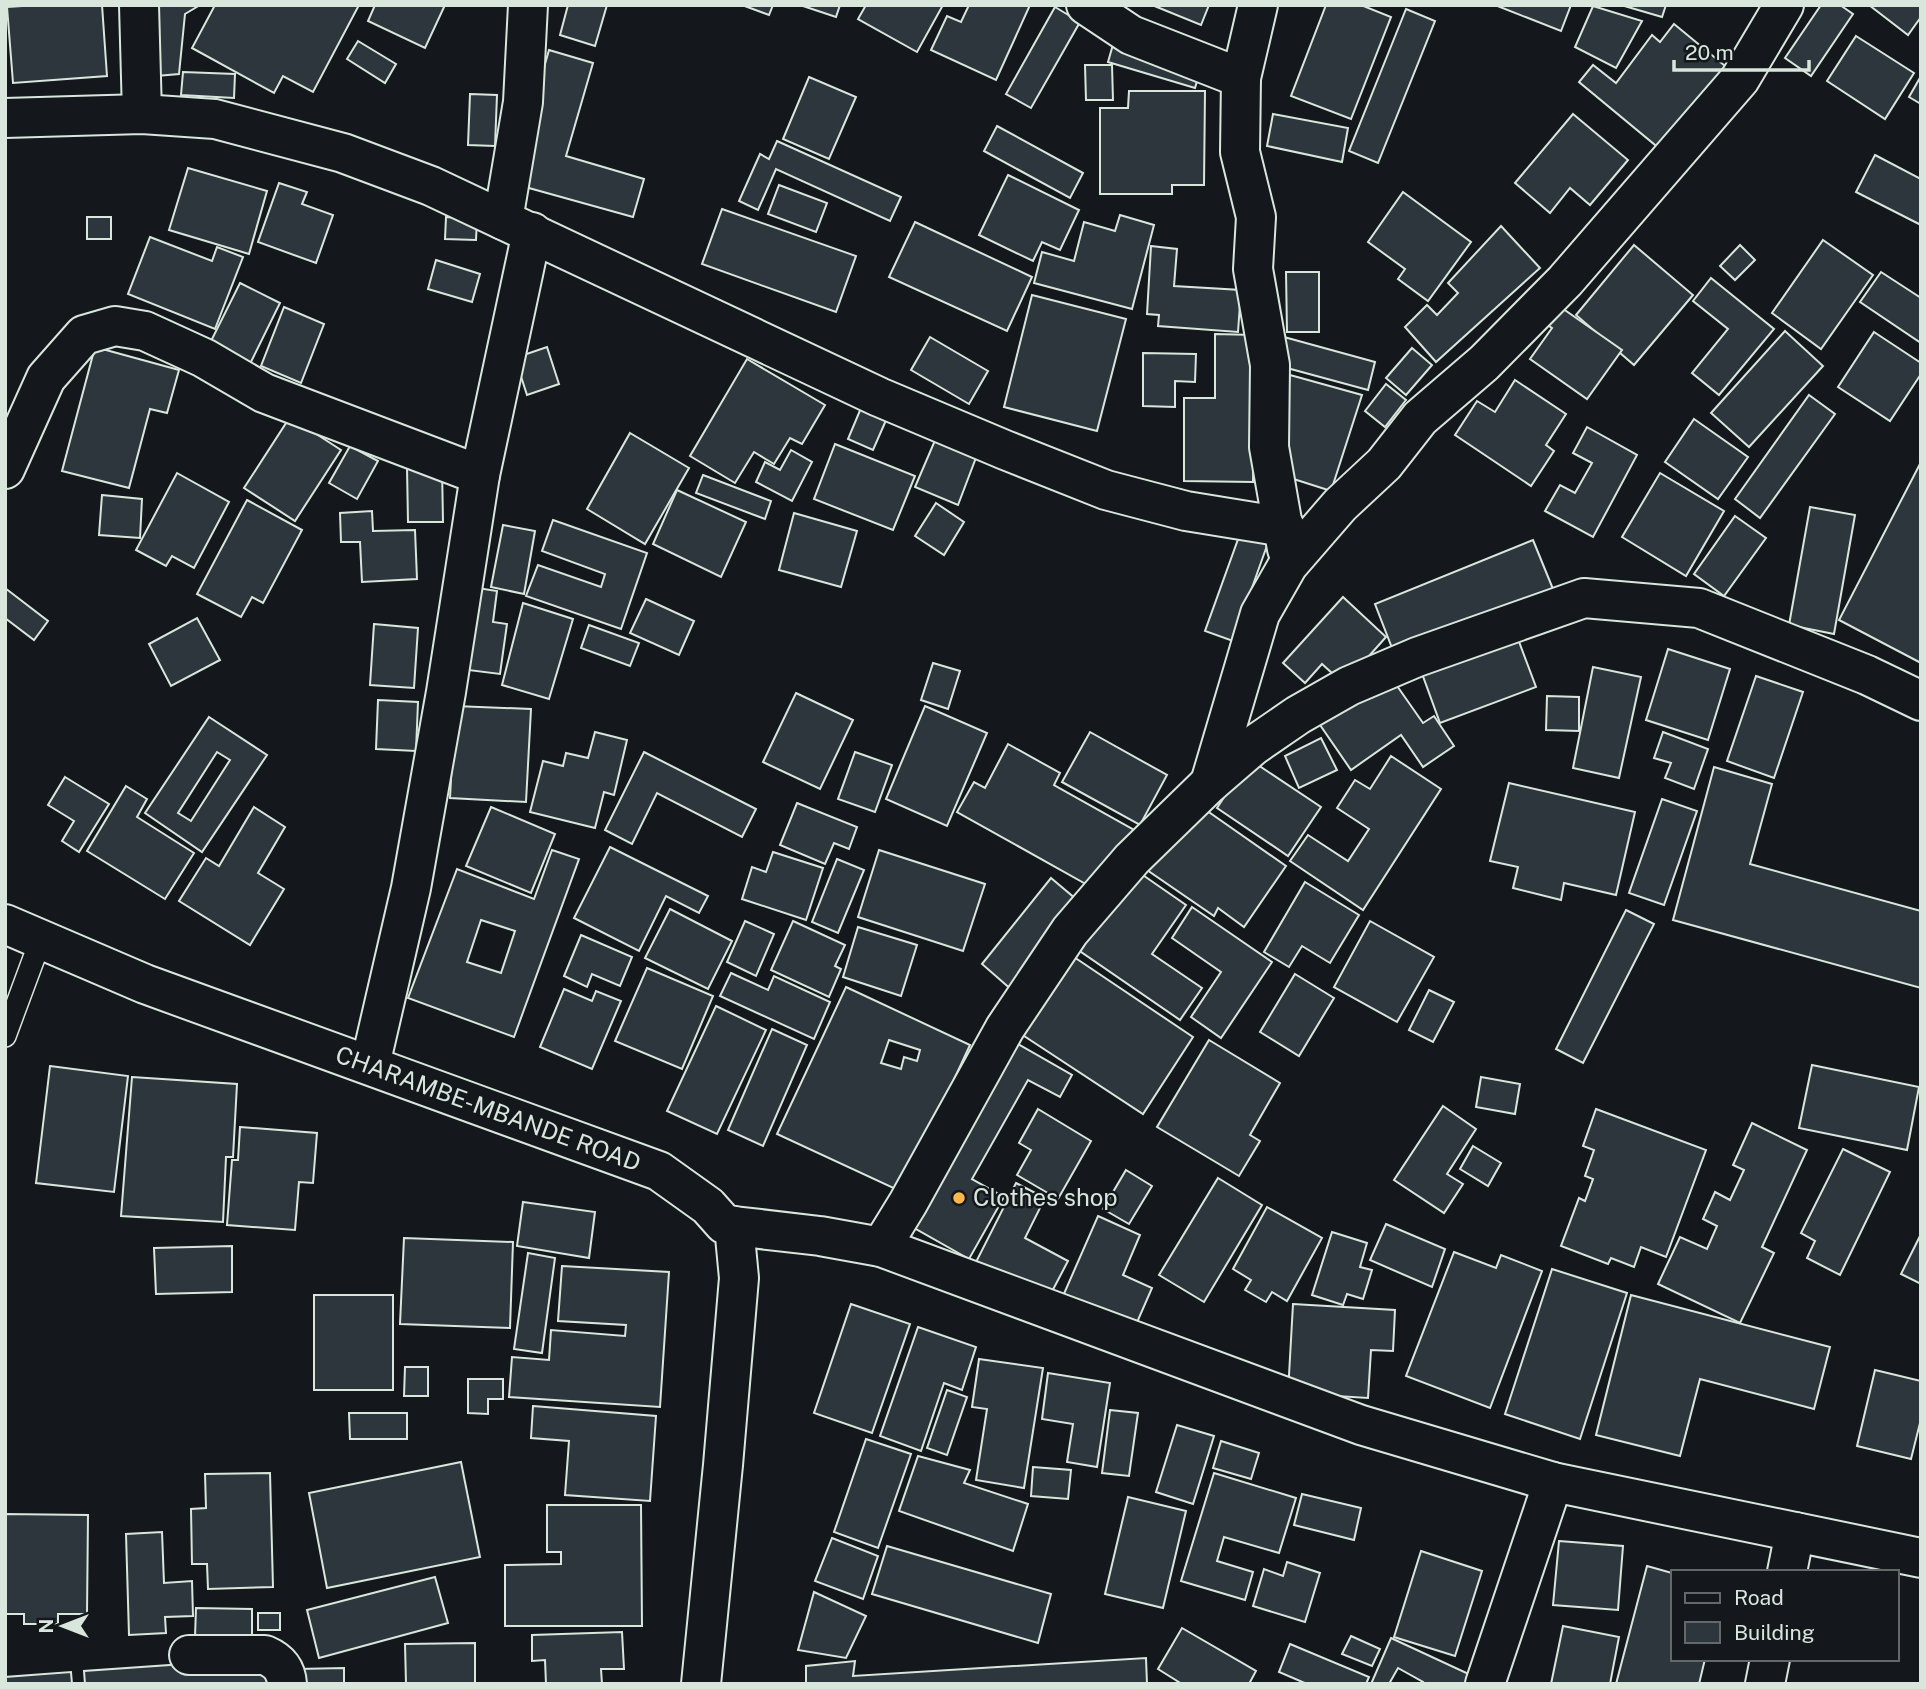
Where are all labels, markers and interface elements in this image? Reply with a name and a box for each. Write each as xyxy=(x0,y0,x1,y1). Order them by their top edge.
scale bar xyxy=(1674,28,1809,72)
text: 20 m xyxy=(1685,40,1734,65)
street label: CHARAMBE-MBANDE ROAD xyxy=(332,1040,645,1176)
place label: Clothes shop xyxy=(973,1183,1118,1211)
marker: Clothes shop xyxy=(951,1190,967,1206)
legend xyxy=(1671,1570,1898,1661)
text: Road xyxy=(1734,1585,1784,1610)
north arrow xyxy=(28,1591,98,1661)
text: N xyxy=(35,1619,57,1633)
text: Building xyxy=(1734,1620,1815,1645)

